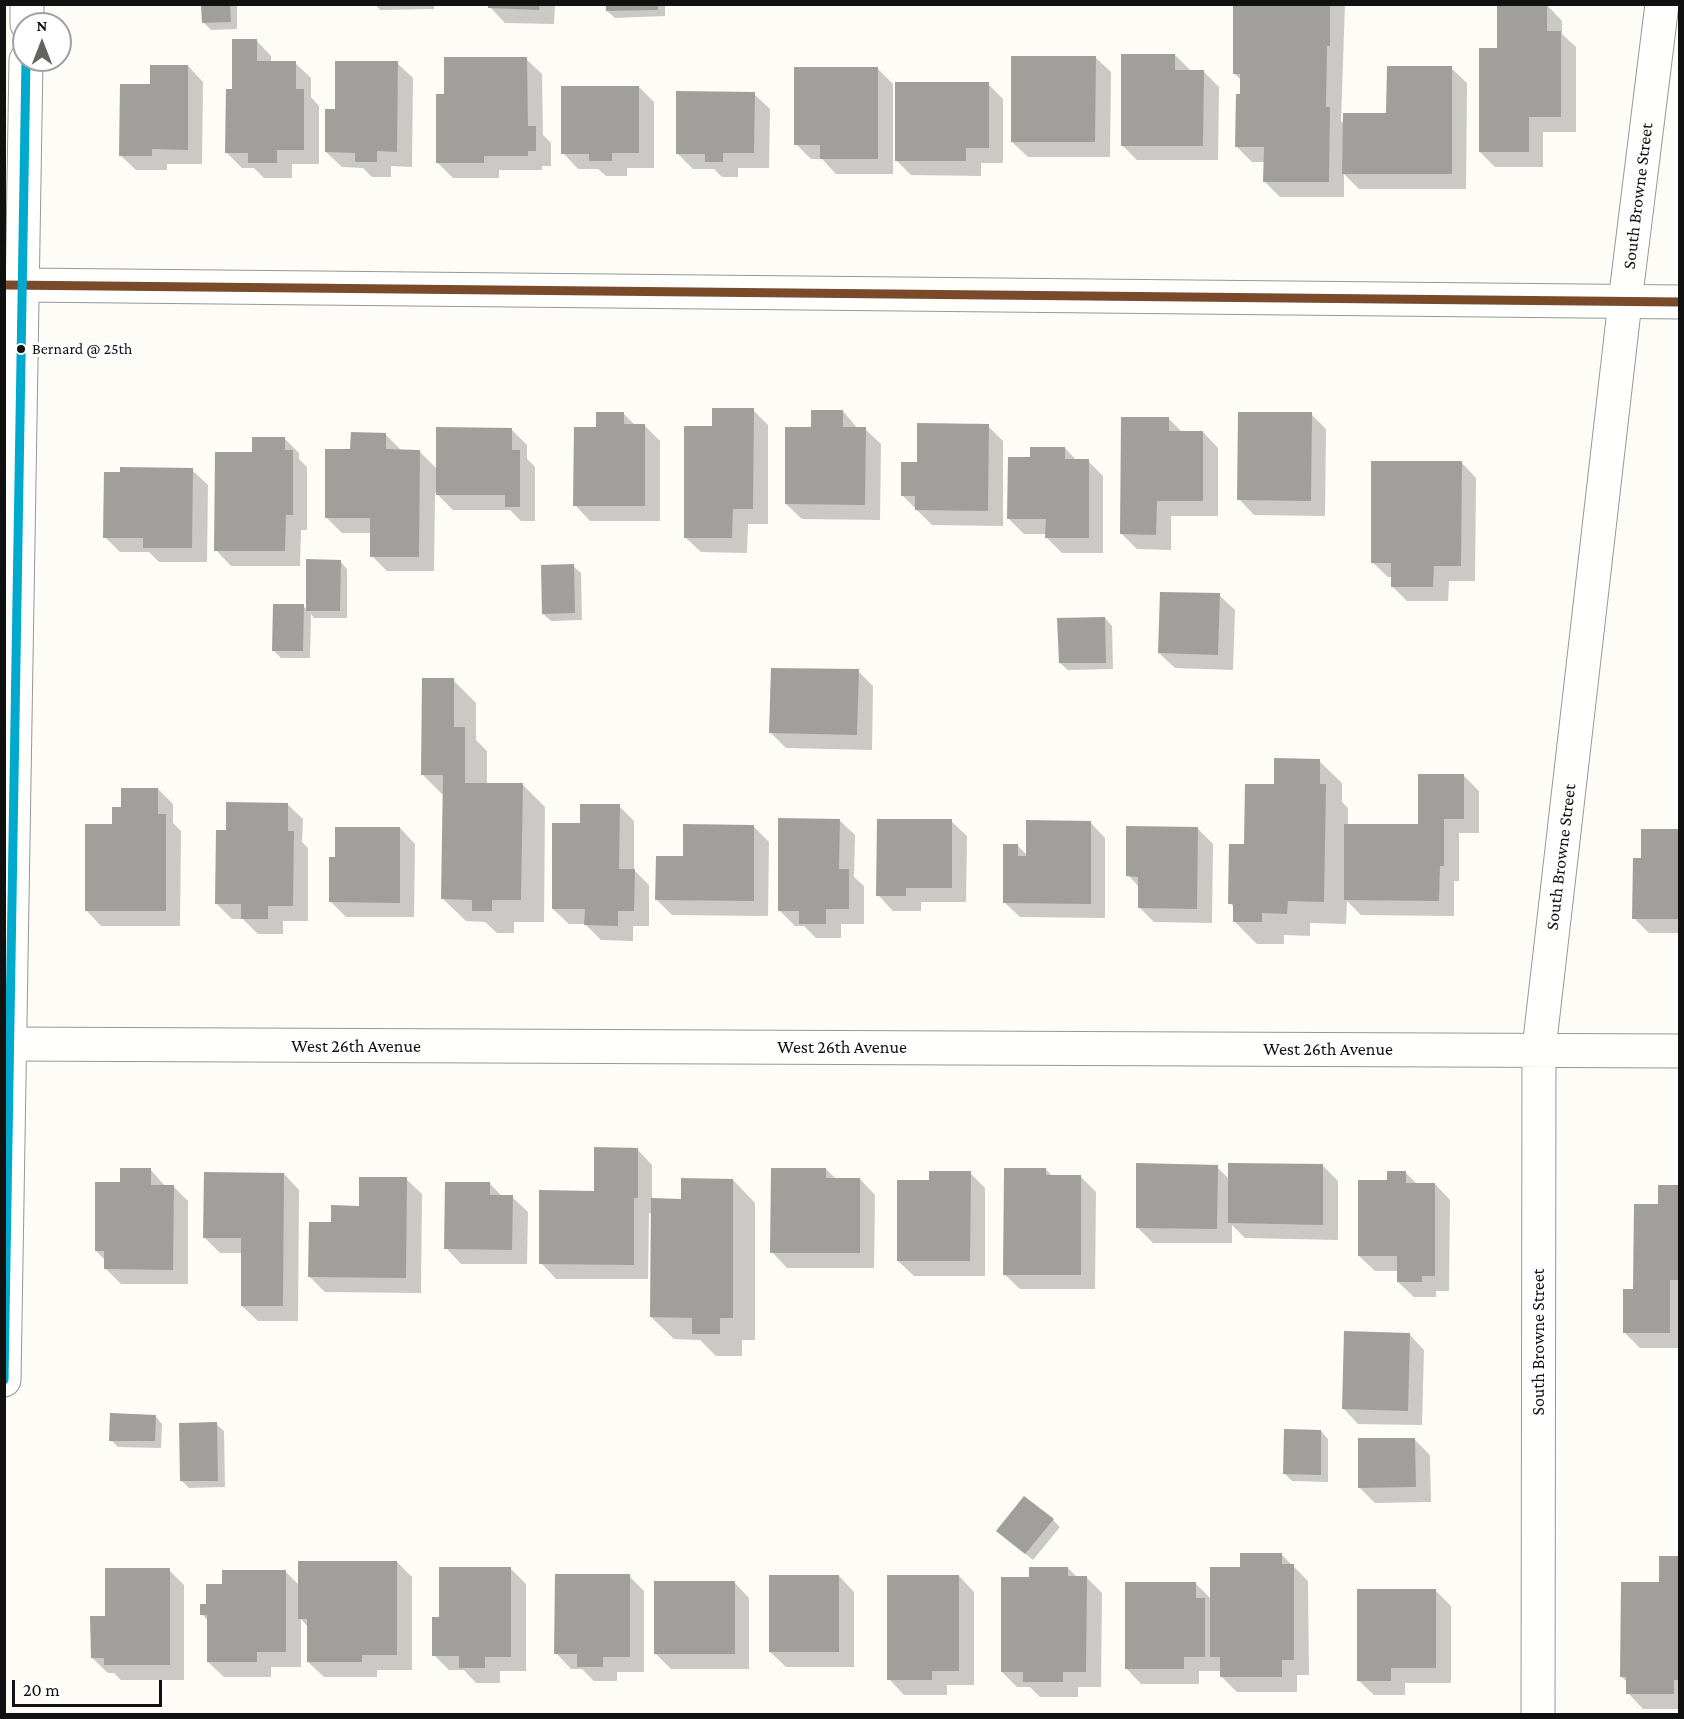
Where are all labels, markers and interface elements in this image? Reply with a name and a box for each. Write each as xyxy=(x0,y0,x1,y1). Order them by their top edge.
north arrow xyxy=(12,12,72,72)
text: N xyxy=(37,17,47,34)
street label: South Browne Street xyxy=(1618,122,1658,270)
place label: Bernard @ 25th xyxy=(32,339,132,359)
marker: Bernard @ 25th xyxy=(15,343,27,355)
street label: South Browne Street xyxy=(1541,783,1581,931)
street label: West 26th Avenue xyxy=(291,1035,421,1057)
street label: West 26th Avenue xyxy=(777,1036,907,1058)
street label: West 26th Avenue xyxy=(1263,1038,1393,1060)
street label: South Browne Street xyxy=(1527,1268,1549,1416)
scale bar xyxy=(15,1668,165,1706)
text: 20 m xyxy=(23,1680,60,1700)

